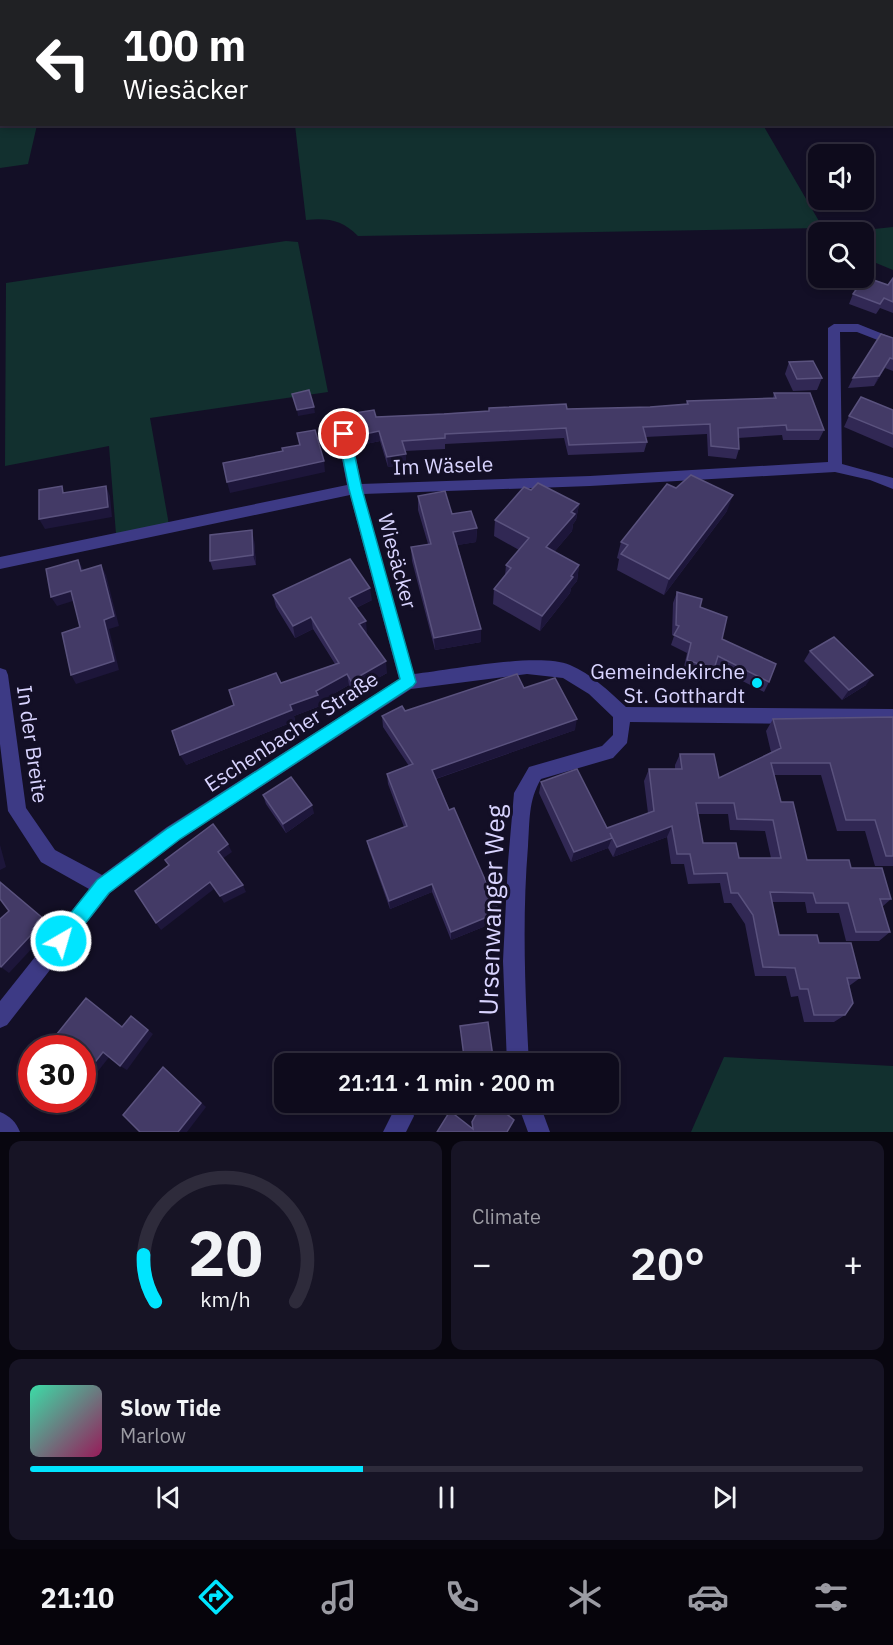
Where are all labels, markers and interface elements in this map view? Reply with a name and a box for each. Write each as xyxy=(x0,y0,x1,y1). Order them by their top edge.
text: 100 m xyxy=(123,18,246,73)
icon: left xyxy=(24,24,102,102)
text: Wiesäcker xyxy=(123,71,248,106)
map controls xyxy=(808,144,874,288)
button: sound xyxy=(808,144,874,210)
button: search xyxy=(808,222,874,288)
pin xyxy=(318,408,369,459)
icon: arrive xyxy=(327,417,360,450)
street label: Im Wäsele xyxy=(392,449,494,481)
street label: Wiesäcker xyxy=(372,510,424,612)
place label: Gemeindekirche St. Gotthardt xyxy=(590,657,745,709)
street label: Eschenbacher Straße xyxy=(199,664,383,798)
marker: Gemeindekirche St. Gotthardt xyxy=(750,676,764,690)
street label: In der Breite xyxy=(11,683,55,805)
street label: Ursenwanger Weg xyxy=(470,803,512,1016)
position arrow xyxy=(29,909,93,973)
speed limit sign: 30 xyxy=(18,1035,96,1113)
text: 21:11 · 1 min · 200 m xyxy=(338,1068,555,1097)
text: Climate xyxy=(472,1203,541,1230)
text: 20 xyxy=(188,1212,263,1293)
text: 20° xyxy=(630,1234,705,1292)
text: − xyxy=(472,1242,492,1285)
text: + xyxy=(843,1242,863,1285)
text: km/h xyxy=(200,1286,251,1314)
text: Slow Tide xyxy=(120,1393,221,1422)
text: Marlow xyxy=(120,1422,186,1449)
icon: previous xyxy=(152,1481,185,1514)
icon: pause xyxy=(430,1481,463,1514)
icon: next xyxy=(708,1481,741,1514)
icon: directions xyxy=(195,1576,237,1618)
icon: music xyxy=(318,1576,360,1618)
icon: phone xyxy=(441,1576,483,1618)
icon: climate xyxy=(564,1576,606,1618)
icon: car xyxy=(687,1576,729,1618)
icon: filters xyxy=(810,1576,852,1618)
text: 21:10 xyxy=(41,1580,114,1615)

